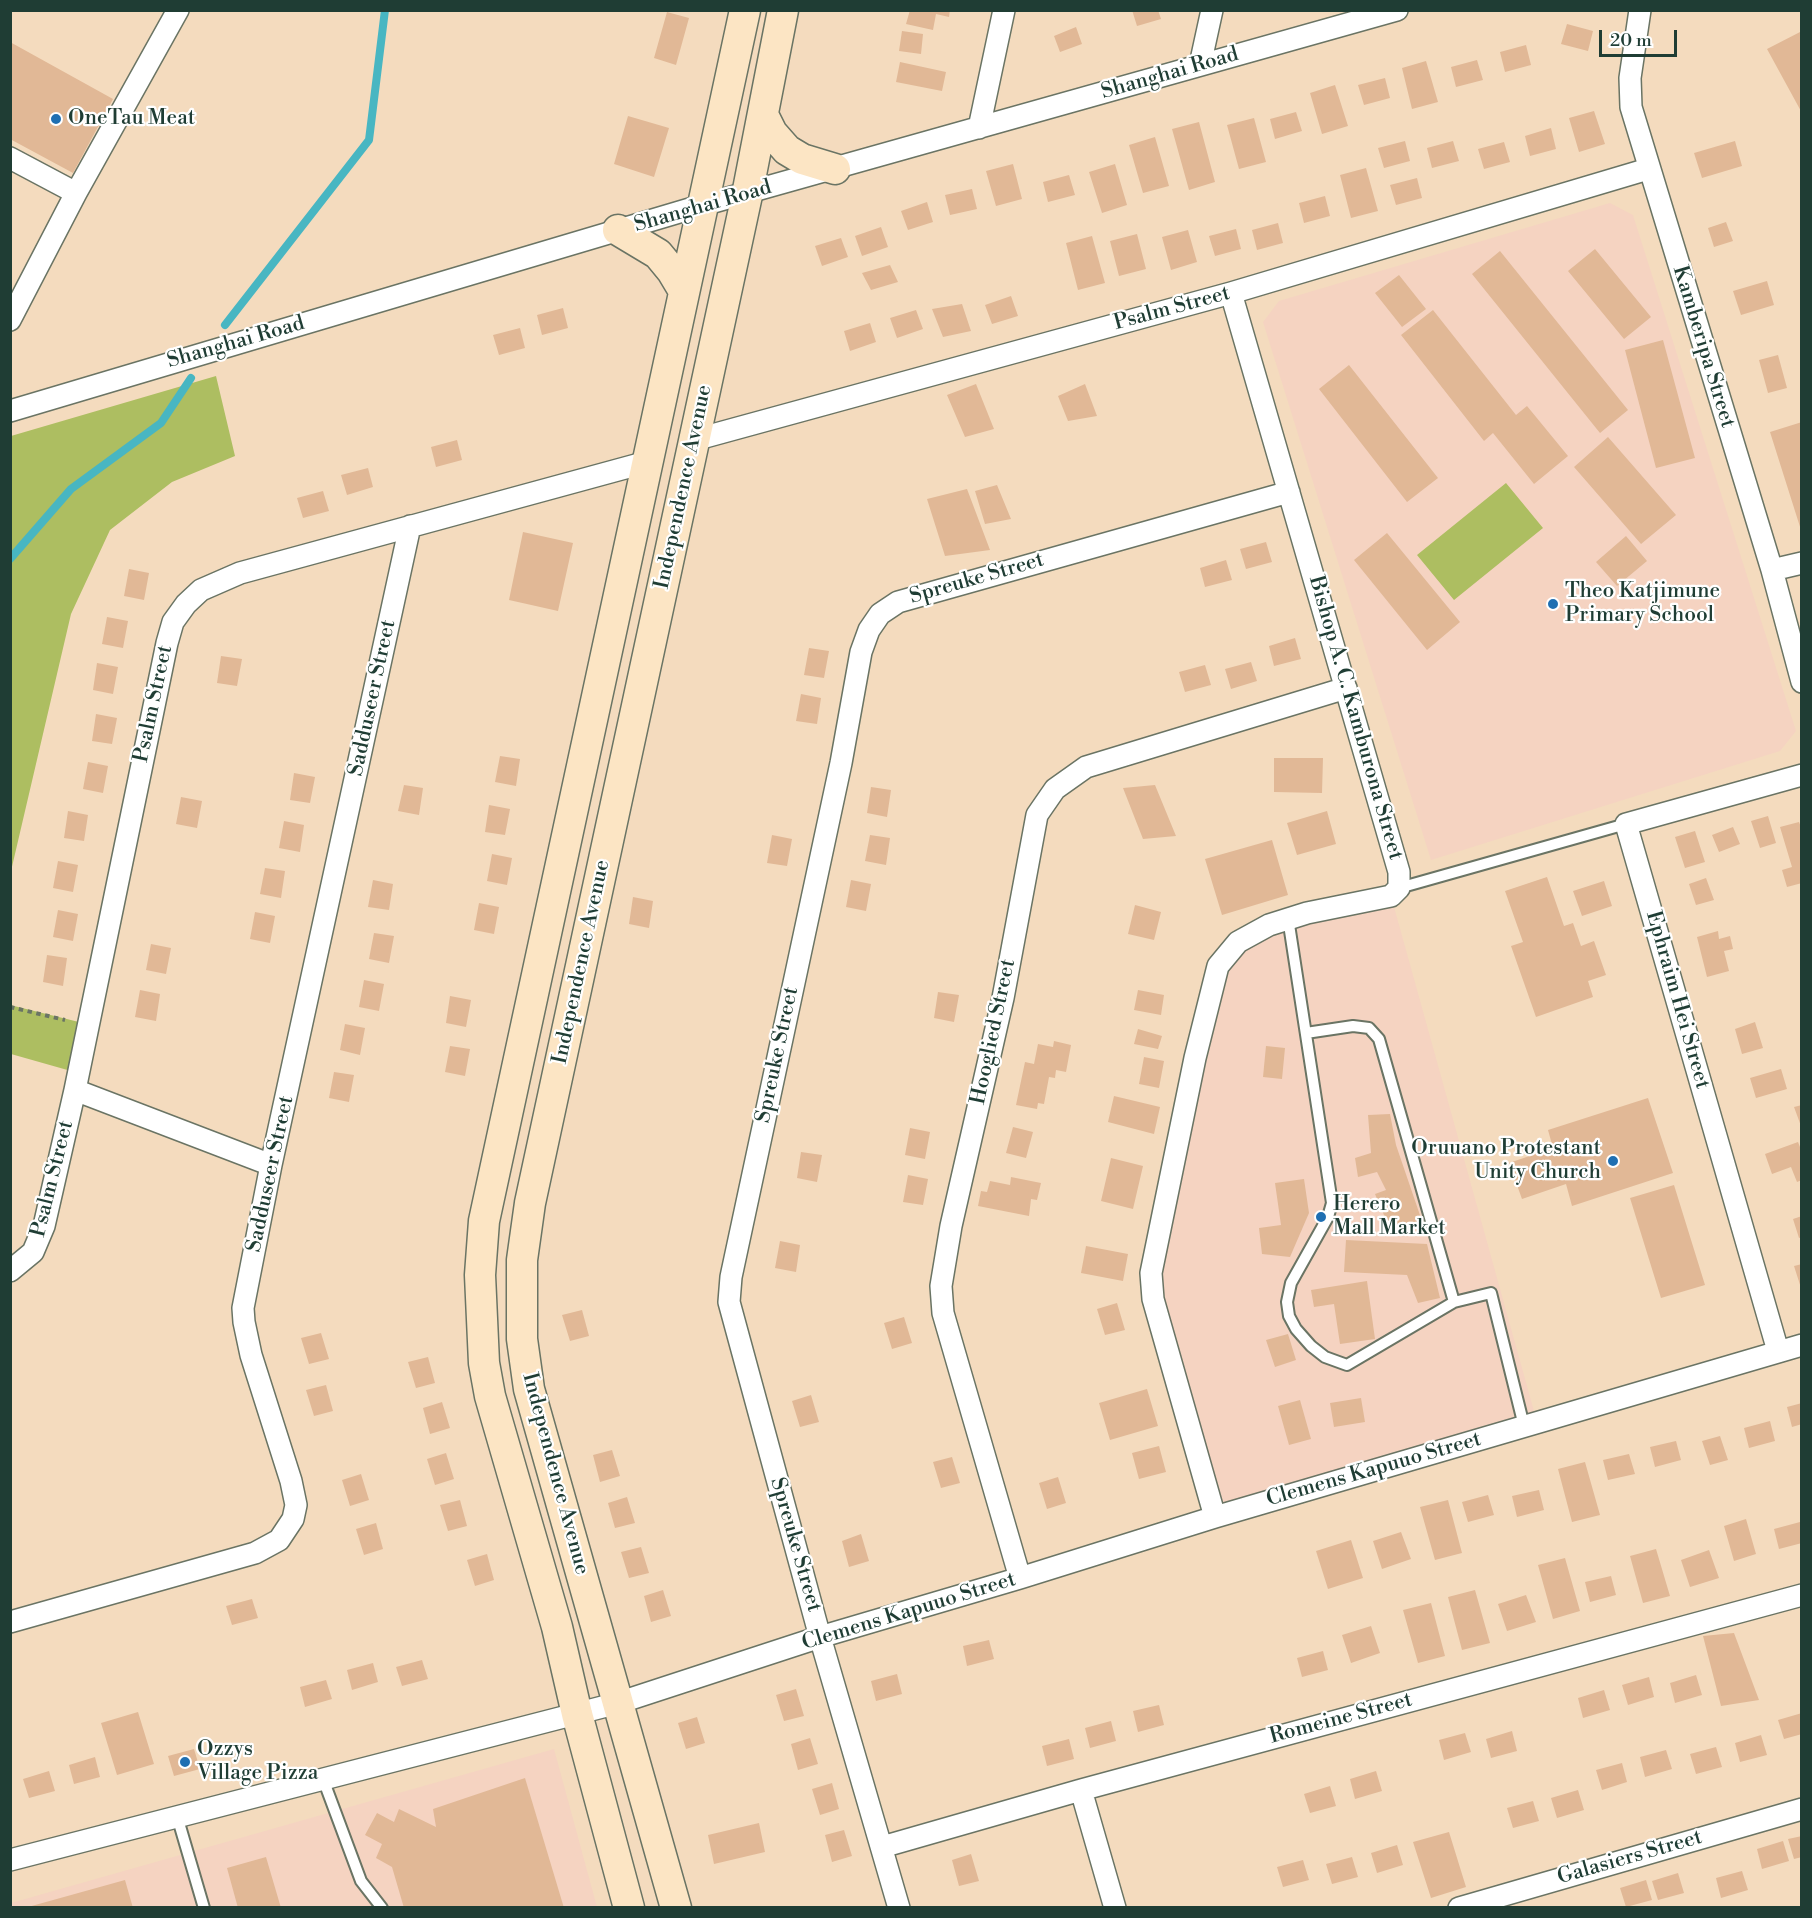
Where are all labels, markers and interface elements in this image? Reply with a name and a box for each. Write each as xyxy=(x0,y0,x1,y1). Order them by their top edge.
scale bar xyxy=(1602,18,1680,56)
text: 20 m xyxy=(1610,29,1652,52)
street label: Shanghai Road xyxy=(1098,42,1242,106)
place label: OneTau Meat xyxy=(68,106,195,132)
marker: OneTau Meat xyxy=(49,112,63,126)
street label: Shanghai Road xyxy=(631,175,775,239)
street label: Kamberipa Street xyxy=(1666,263,1740,431)
street label: Psalm Street xyxy=(1111,281,1233,337)
street label: Shanghai Road xyxy=(164,311,308,375)
street label: Independence Avenue xyxy=(650,383,718,591)
street label: Spreuke Street xyxy=(907,548,1047,610)
street label: Bishop A. C. Kamburona Street xyxy=(1302,573,1408,863)
place label: Theo Katjimune Primary School xyxy=(1565,579,1720,629)
marker: Theo Katjimune Primary School xyxy=(1546,597,1560,611)
street label: Sadduseer Street xyxy=(344,617,402,779)
street label: Psalm Street xyxy=(129,643,179,765)
street label: Independence Avenue xyxy=(548,858,616,1066)
street label: Ephraim Hei Street xyxy=(1640,908,1714,1092)
street label: Hooglied Street xyxy=(966,957,1022,1107)
street label: Spreuke Street xyxy=(751,985,805,1125)
street label: Sadduseer Street xyxy=(242,1093,300,1255)
street label: Psalm Street xyxy=(26,1118,80,1240)
place label: Oruuano Protestant Unity Church xyxy=(1411,1136,1601,1186)
marker: Oruuano Protestant Unity Church xyxy=(1606,1154,1620,1168)
place label: Herero Mall Market xyxy=(1333,1192,1446,1242)
marker: Herero Mall Market xyxy=(1314,1210,1328,1224)
street label: Independence Avenue xyxy=(516,1370,594,1578)
street label: Clemens Kapuuo Street xyxy=(1264,1427,1484,1513)
street label: Spreuke Street xyxy=(764,1475,826,1615)
street label: Clemens Kapuuo Street xyxy=(799,1567,1019,1657)
street label: Romeine Street xyxy=(1267,1688,1415,1750)
place label: Ozzys Village Pizza xyxy=(197,1737,318,1787)
marker: Ozzys Village Pizza xyxy=(178,1755,192,1769)
street label: Galasiers Street xyxy=(1555,1825,1705,1891)

